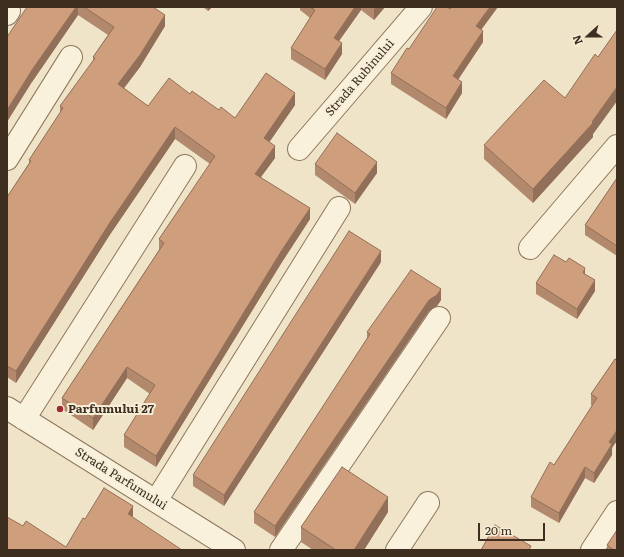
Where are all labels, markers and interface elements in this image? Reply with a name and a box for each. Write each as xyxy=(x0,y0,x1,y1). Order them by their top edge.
north arrow xyxy=(568,16,608,56)
text: N xyxy=(568,33,586,47)
street label: Strada Rubinului xyxy=(323,37,397,119)
place label: Parfumului 27 xyxy=(68,402,154,416)
marker: Parfumului 27 xyxy=(55,404,65,414)
street label: Strada Parfumului xyxy=(72,445,170,513)
scale bar xyxy=(480,515,547,541)
text: 20 m xyxy=(485,521,512,539)

